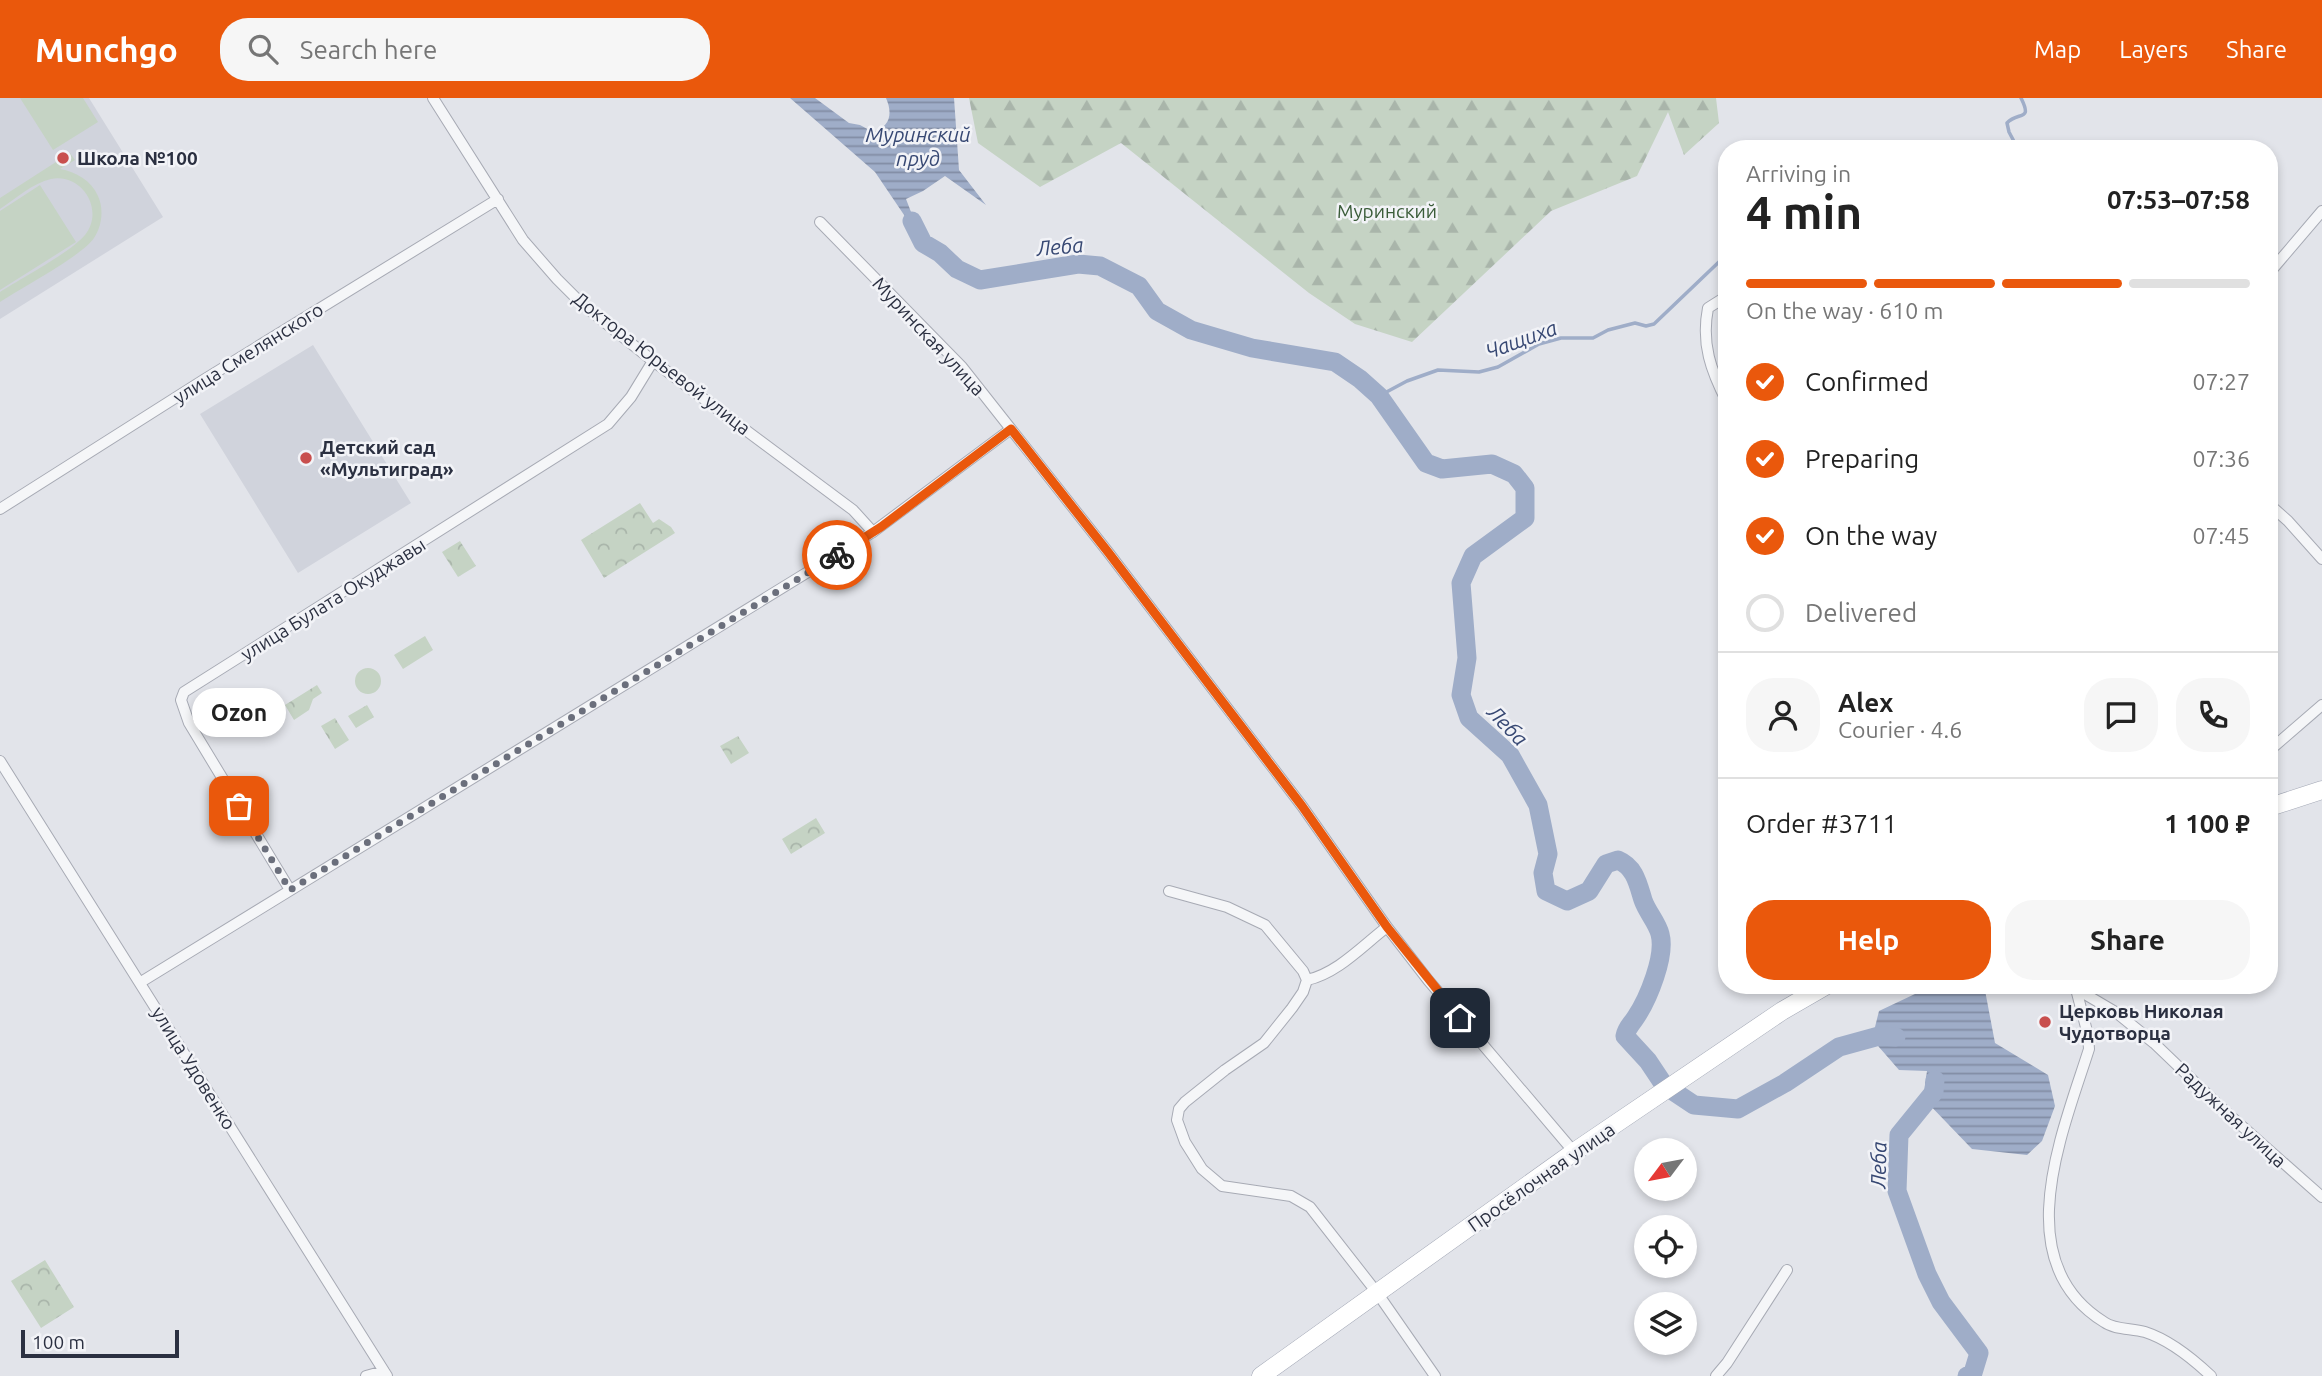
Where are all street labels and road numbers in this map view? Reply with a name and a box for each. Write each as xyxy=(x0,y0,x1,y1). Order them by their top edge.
street label: Муринская улица xyxy=(868,272,990,400)
street label: Доктора Юрьевой улица xyxy=(569,287,755,439)
street label: улица Смелянского xyxy=(169,298,327,408)
street label: улица Булата Окуджавы xyxy=(237,533,429,665)
street label: улица Удовенко xyxy=(147,1002,241,1134)
street label: Радужная улица xyxy=(2171,1058,2291,1172)
street label: Просёлочная улица xyxy=(1463,1118,1619,1236)

